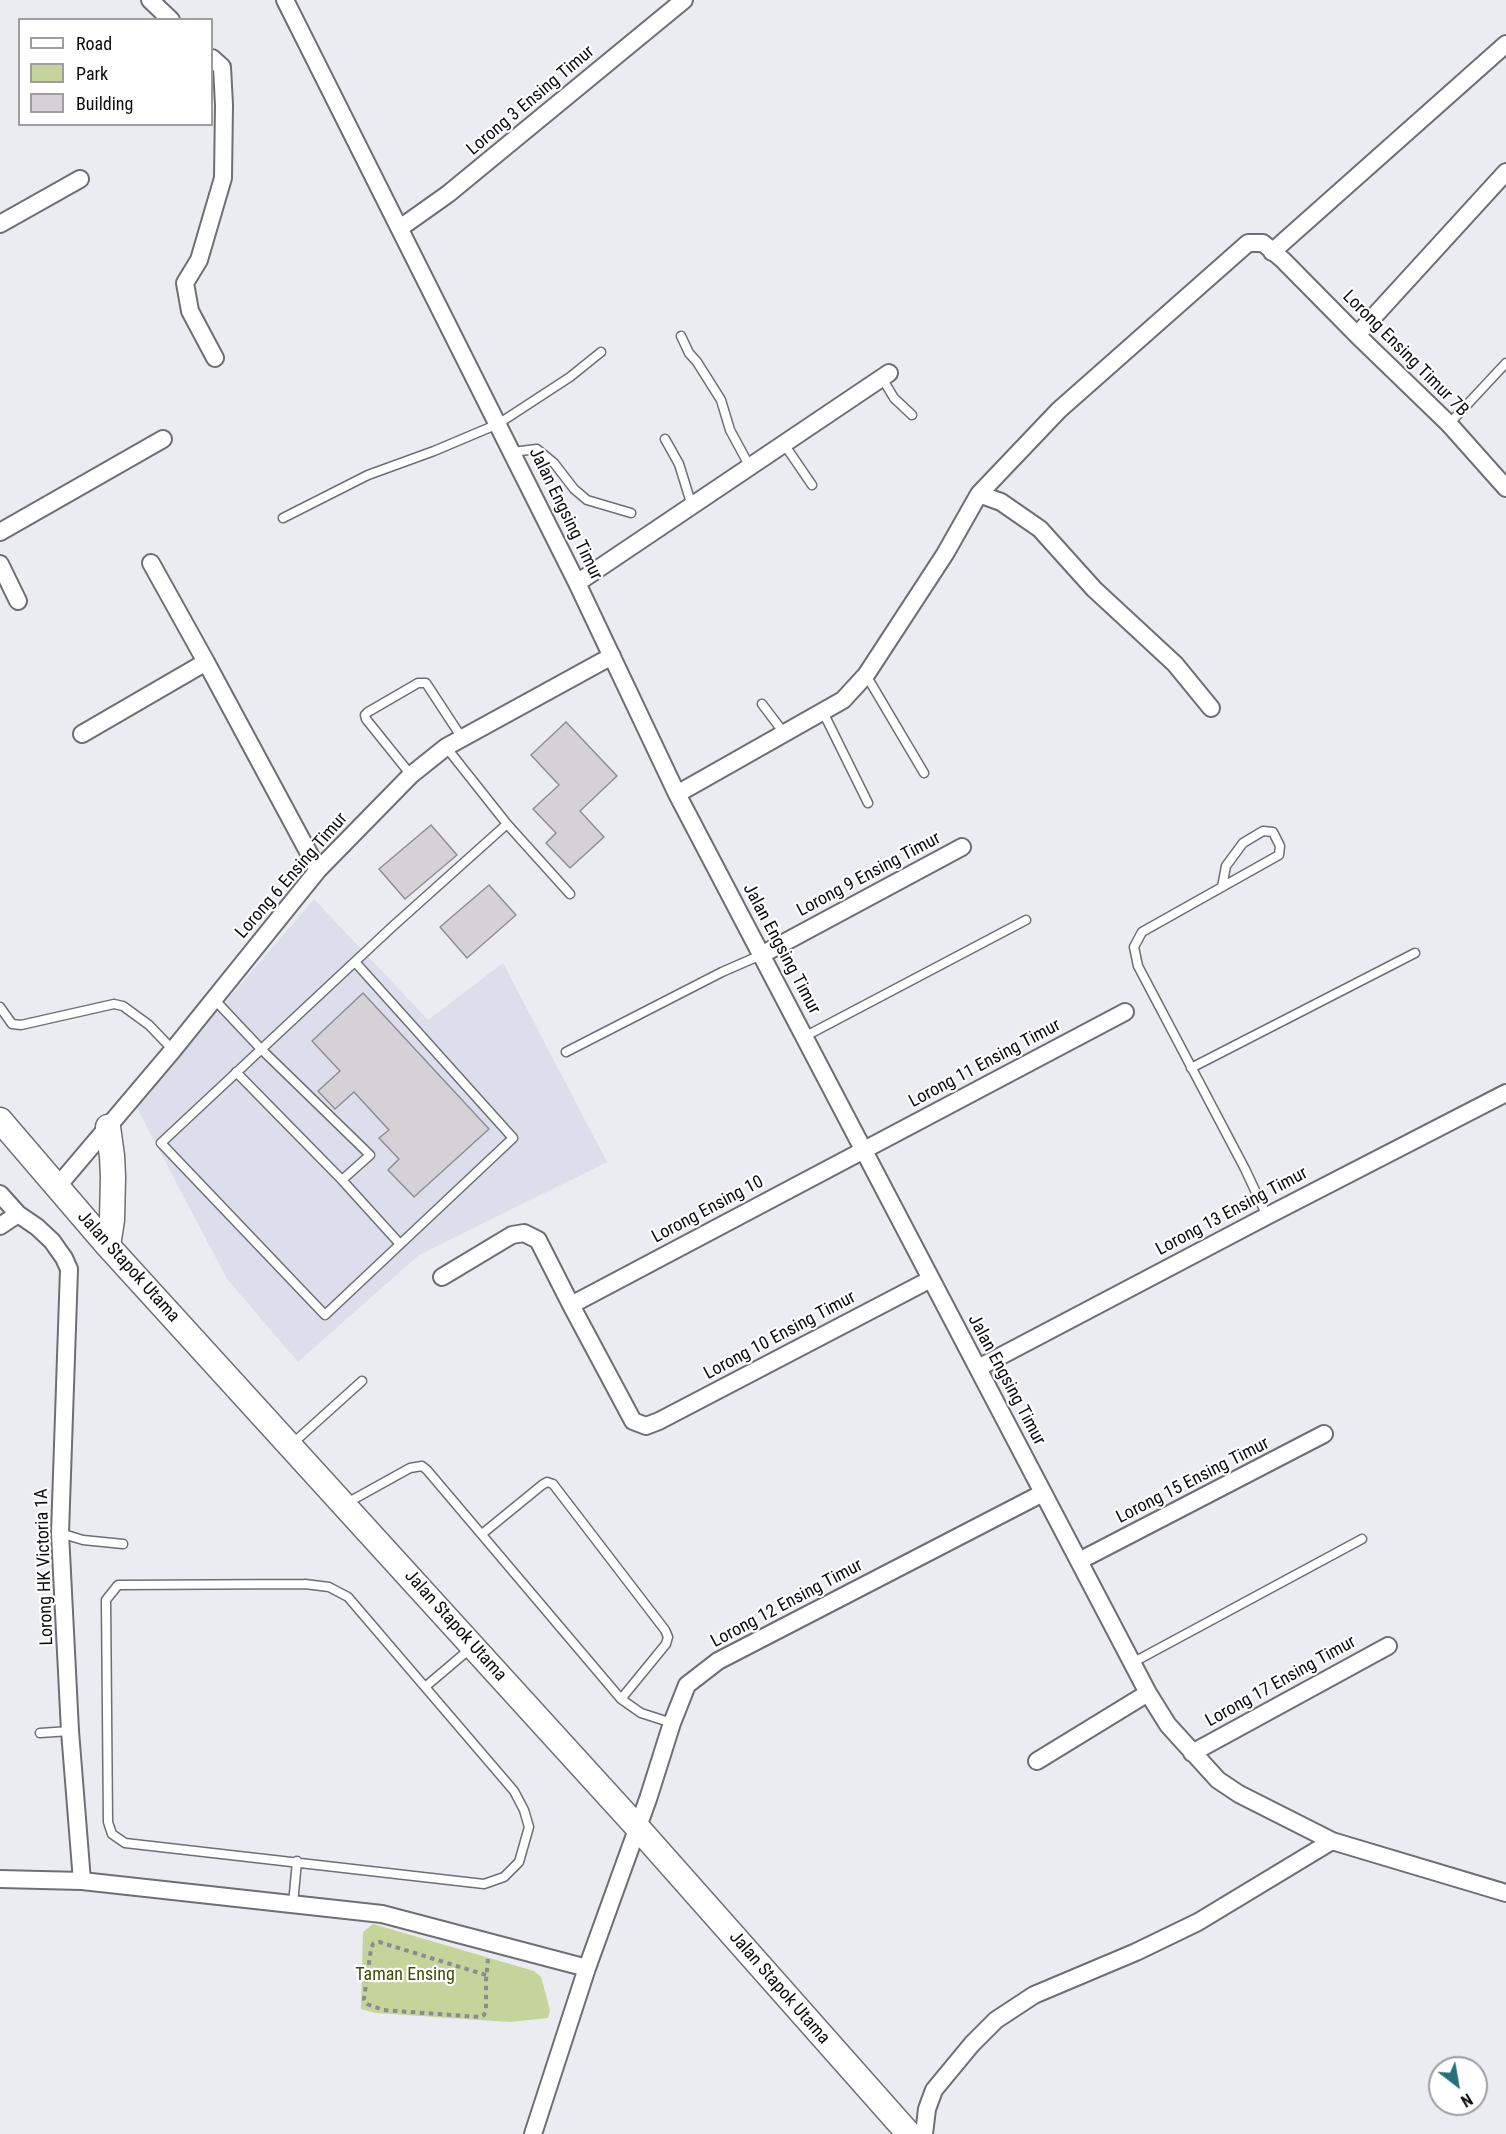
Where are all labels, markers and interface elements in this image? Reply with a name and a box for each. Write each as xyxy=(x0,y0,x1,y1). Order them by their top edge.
legend xyxy=(18,18,213,126)
text: Road xyxy=(76,33,112,54)
street label: Lorong 3 Ensing Timur xyxy=(463,41,599,161)
text: Park xyxy=(76,63,108,84)
text: Building xyxy=(76,93,133,114)
street label: Lorong Ensing Timur 7B xyxy=(1337,286,1473,422)
street label: Jalan Engsing Timur xyxy=(524,444,606,584)
street label: Lorong 6 Ensing Timur xyxy=(231,809,353,943)
street label: Lorong 9 Ensing Timur xyxy=(793,828,945,922)
street label: Jalan Engsing Timur xyxy=(737,880,825,1018)
street label: Lorong 11 Ensing Timur xyxy=(906,1015,1064,1113)
street label: Lorong 13 Ensing Timur xyxy=(1153,1163,1311,1261)
street label: Lorong Ensing 10 xyxy=(649,1172,767,1248)
street label: Jalan Stapok Utama xyxy=(72,1207,184,1327)
street label: Lorong 10 Ensing Timur xyxy=(701,1287,859,1385)
street label: Jalan Engsing Timur xyxy=(962,1311,1050,1449)
street label: Lorong 15 Ensing Timur xyxy=(1113,1433,1273,1529)
street label: Lorong HK Victoria 1A xyxy=(31,1488,59,1646)
street label: Lorong 12 Ensing Timur xyxy=(708,1555,866,1653)
street label: Jalan Stapok Utama xyxy=(399,1566,511,1686)
street label: Lorong 17 Ensing Timur xyxy=(1202,1632,1360,1732)
street label: Jalan Stapok Utama xyxy=(724,1927,834,2049)
park label: Taman Ensing xyxy=(355,1964,455,1986)
north arrow xyxy=(1428,2056,1488,2116)
text: N xyxy=(1457,2089,1476,2111)

